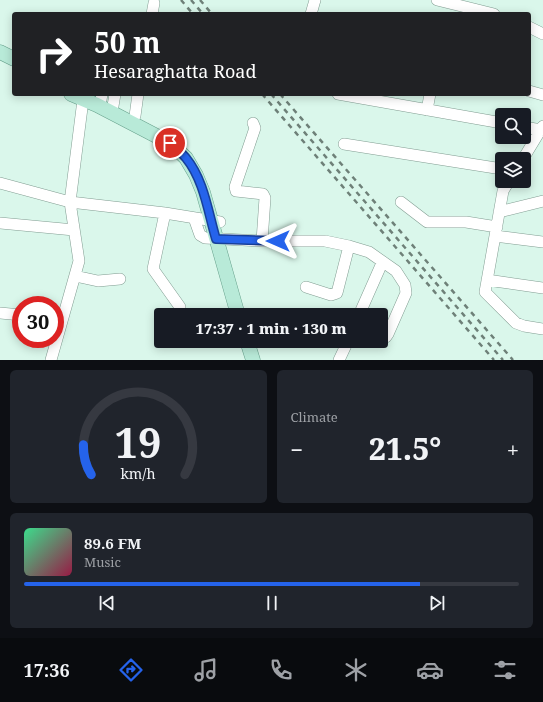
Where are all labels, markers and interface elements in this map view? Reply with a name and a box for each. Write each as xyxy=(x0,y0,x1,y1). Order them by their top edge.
text: 50 m xyxy=(94,23,161,61)
icon: right xyxy=(28,28,80,80)
text: Hesaraghatta Road xyxy=(94,59,257,83)
map controls xyxy=(495,108,531,188)
button: search xyxy=(495,108,531,144)
pin xyxy=(153,126,187,160)
icon: arrive xyxy=(159,132,181,154)
button: layers xyxy=(495,152,531,188)
position arrow xyxy=(257,220,299,262)
speed limit sign: 30 xyxy=(12,296,64,348)
text: 17:37 · 1 min · 130 m xyxy=(195,318,347,338)
text: Climate xyxy=(291,408,338,426)
text: 19 xyxy=(115,413,162,469)
text: 21.5° xyxy=(369,428,441,469)
text: − xyxy=(291,434,303,464)
text: + xyxy=(507,434,519,464)
text: km/h xyxy=(121,463,156,482)
text: 89.6 FM xyxy=(84,533,141,553)
text: Music xyxy=(84,553,121,571)
icon: previous xyxy=(96,592,118,614)
icon: pause xyxy=(261,592,283,614)
icon: next xyxy=(426,592,448,614)
icon: directions xyxy=(117,656,145,684)
icon: music xyxy=(192,656,220,684)
icon: phone xyxy=(267,656,295,684)
icon: climate xyxy=(342,656,370,684)
icon: car xyxy=(416,656,444,684)
icon: filters xyxy=(491,656,519,684)
text: 17:36 xyxy=(23,658,70,682)

